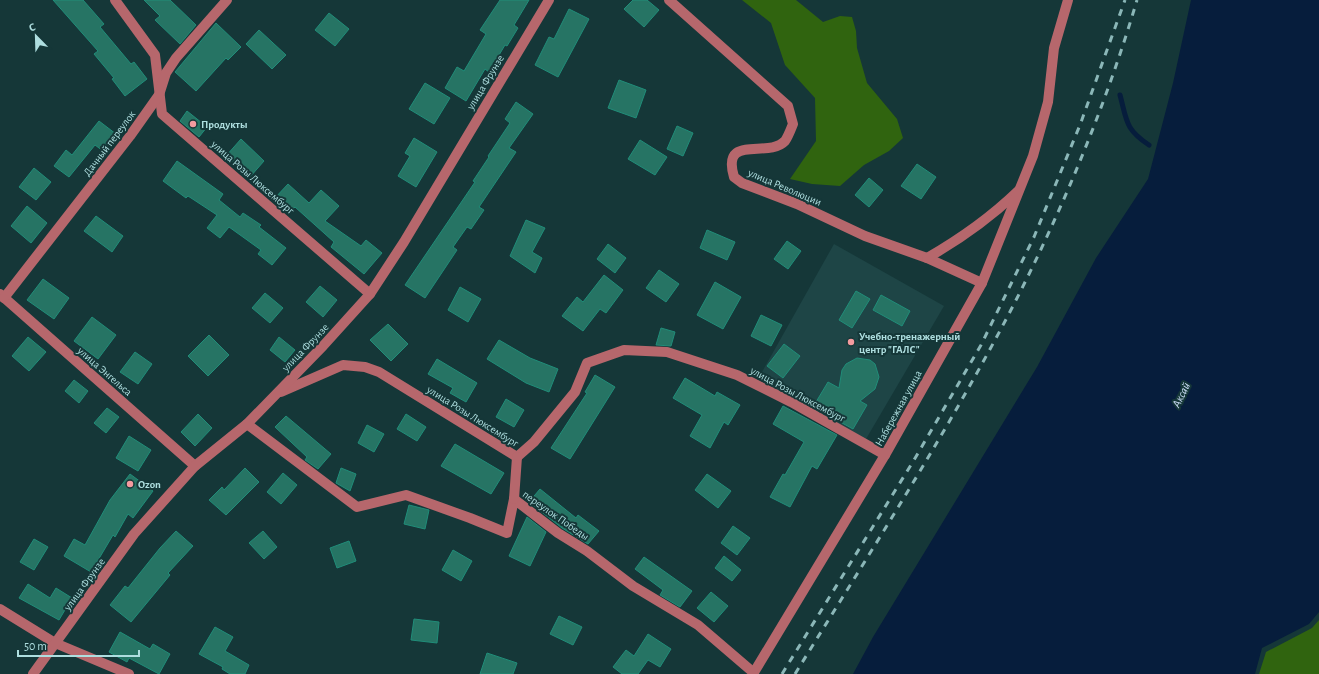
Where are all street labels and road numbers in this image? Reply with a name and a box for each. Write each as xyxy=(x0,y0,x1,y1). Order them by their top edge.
street label: улица Фрунзе xyxy=(464,53,506,112)
street label: Дачный переулок xyxy=(81,109,137,178)
street label: улица Розы Люксембург xyxy=(208,138,296,216)
street label: улица Революции xyxy=(746,167,823,208)
street label: улица Фрунзе xyxy=(279,321,331,374)
street label: улица Энгельса xyxy=(75,344,134,398)
street label: улица Розы Люксембург xyxy=(748,364,847,424)
street label: Набережная улица xyxy=(873,369,924,448)
street label: улица Розы Люксембург xyxy=(424,383,521,449)
street label: переулок Победы xyxy=(521,488,591,542)
street label: улица Фрунзе xyxy=(61,556,107,613)

